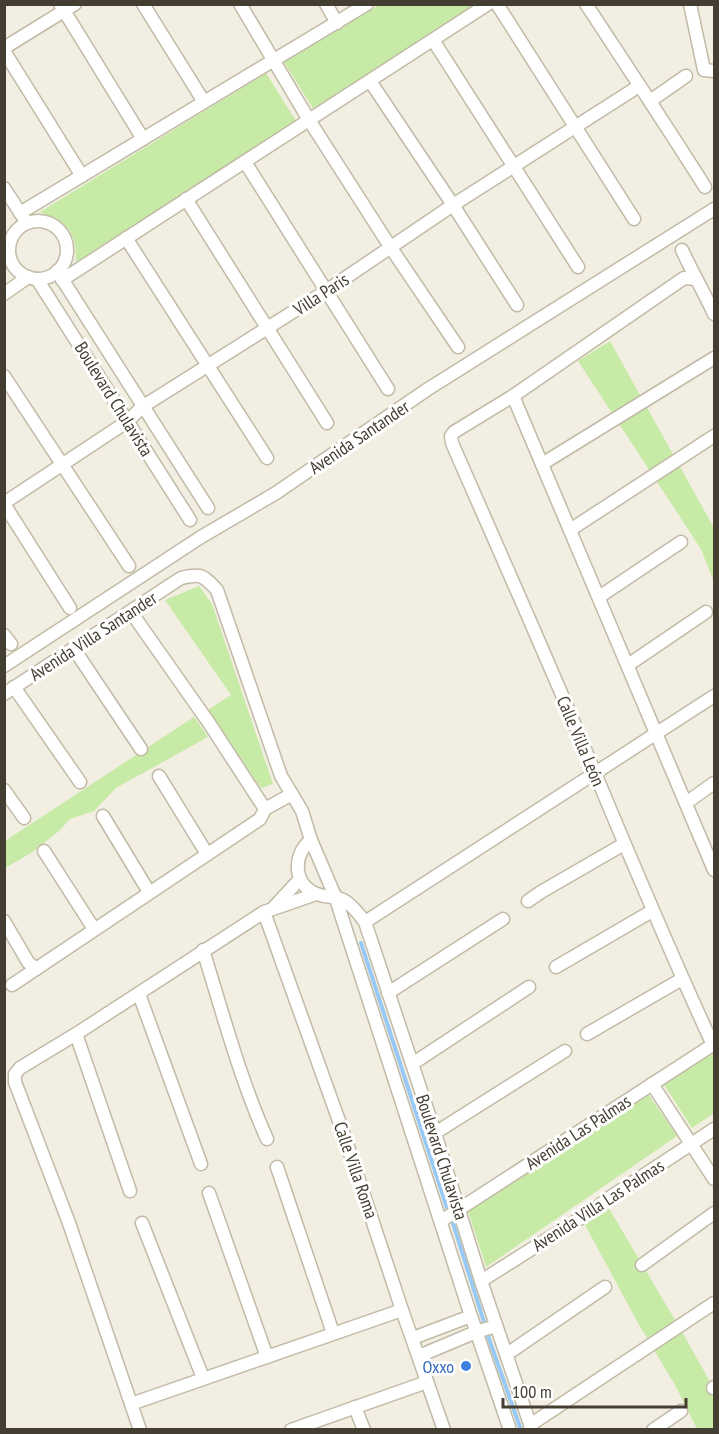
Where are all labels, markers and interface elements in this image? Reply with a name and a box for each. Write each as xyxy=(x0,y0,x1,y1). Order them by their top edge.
street label: Villa Paris xyxy=(288,268,353,321)
street label: Boulevard Chulavista xyxy=(70,338,158,460)
street label: Avenida Santander xyxy=(304,395,414,479)
street label: Avenida Villa Santander xyxy=(25,586,161,686)
street label: Calle Villa León xyxy=(552,692,610,790)
street label: Avenida Las Palmas xyxy=(521,1089,635,1175)
street label: Boulevard Chulavista xyxy=(411,1091,473,1223)
street label: Calle Villa Roma xyxy=(329,1119,383,1221)
street label: Avenida Villa Las Palmas xyxy=(528,1154,668,1256)
place label: Oxxo xyxy=(423,1355,454,1378)
marker: Oxxo xyxy=(459,1359,473,1373)
scale bar xyxy=(503,1371,686,1409)
text: 100 m xyxy=(512,1380,552,1403)

